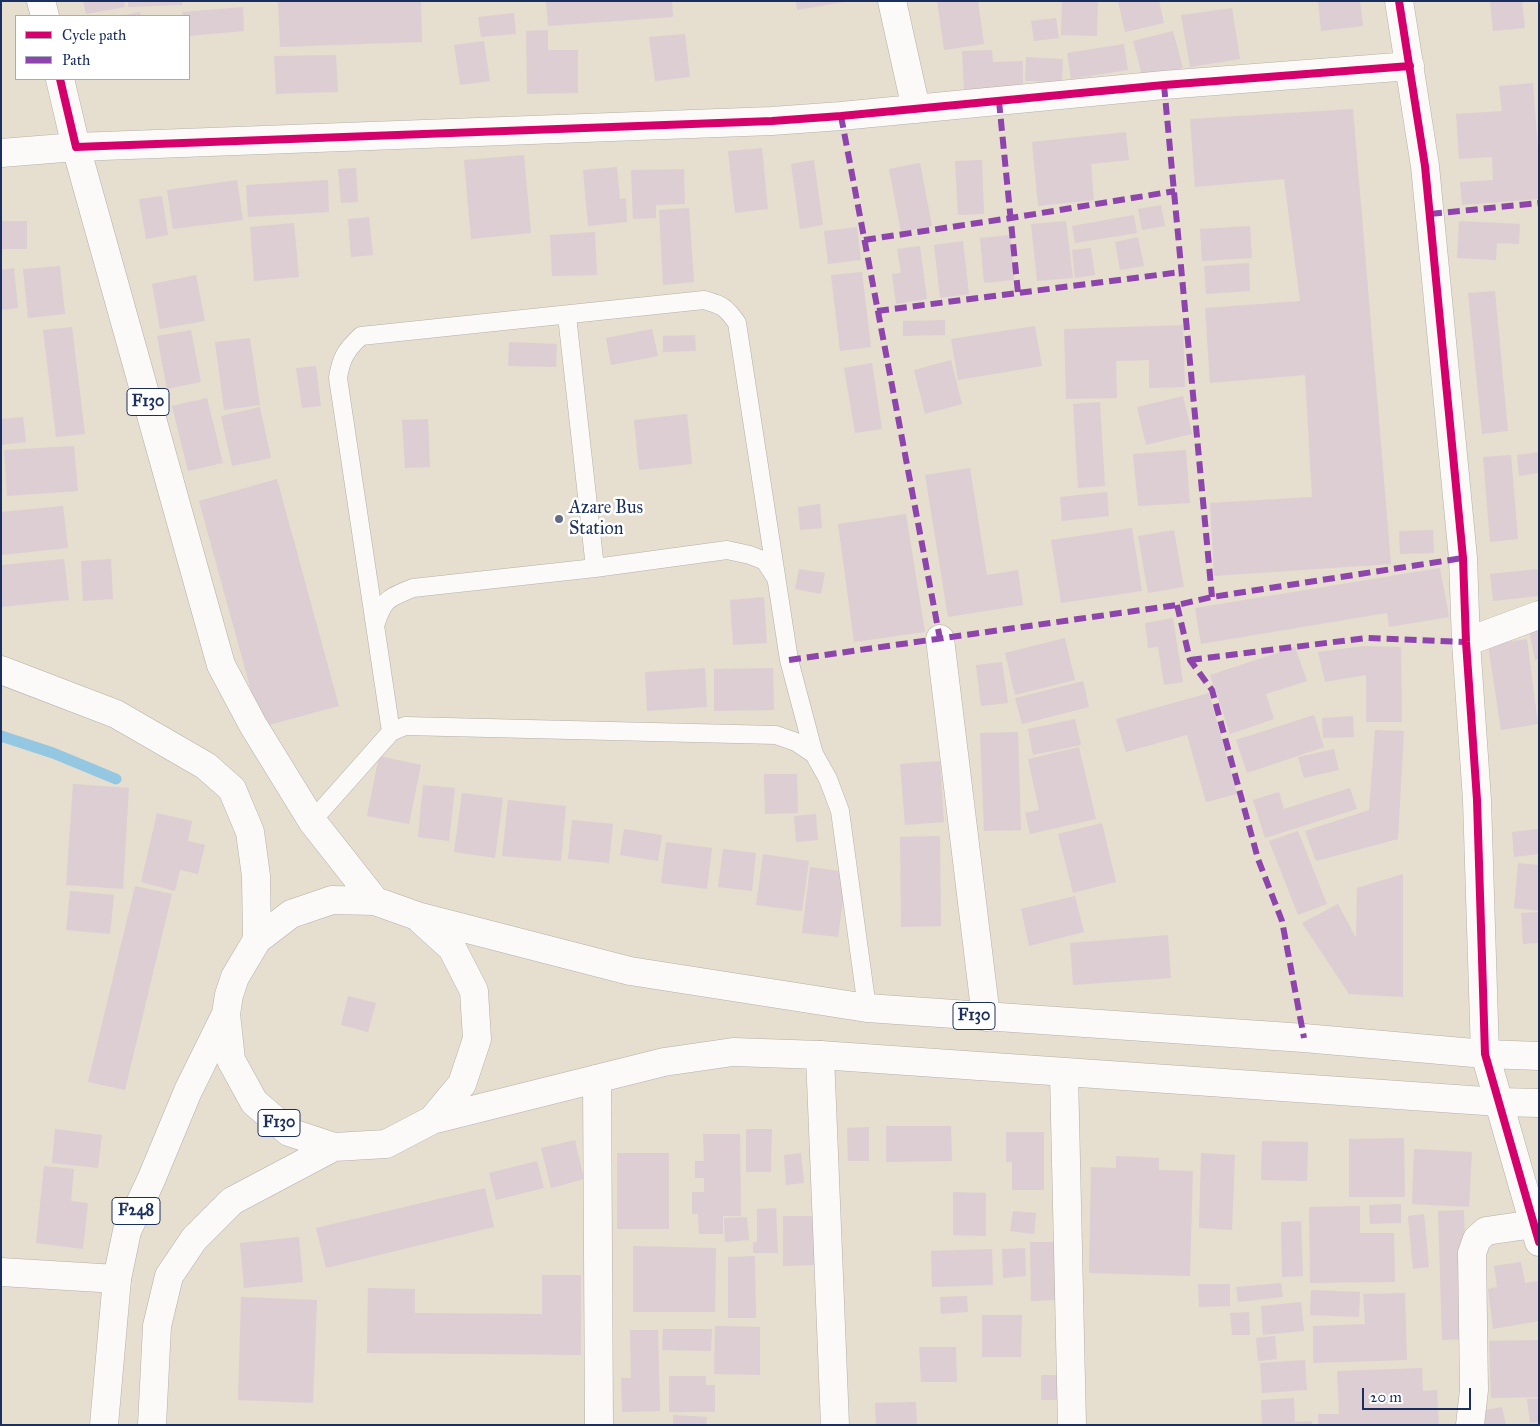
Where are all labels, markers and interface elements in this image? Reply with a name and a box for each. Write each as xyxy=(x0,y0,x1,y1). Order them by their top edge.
legend xyxy=(15,15,190,80)
text: Cycle path xyxy=(62,26,126,44)
text: Path xyxy=(62,51,90,69)
road number: F130 xyxy=(127,388,169,416)
place label: Azare Bus Station xyxy=(569,498,643,540)
marker: Azare Bus Station xyxy=(553,513,565,525)
road number: F130 xyxy=(953,1002,995,1030)
road number: F130 xyxy=(258,1110,300,1136)
road number: F248 xyxy=(112,1198,160,1224)
scale bar xyxy=(1365,1378,1474,1410)
text: 20 m xyxy=(1370,1388,1402,1406)

